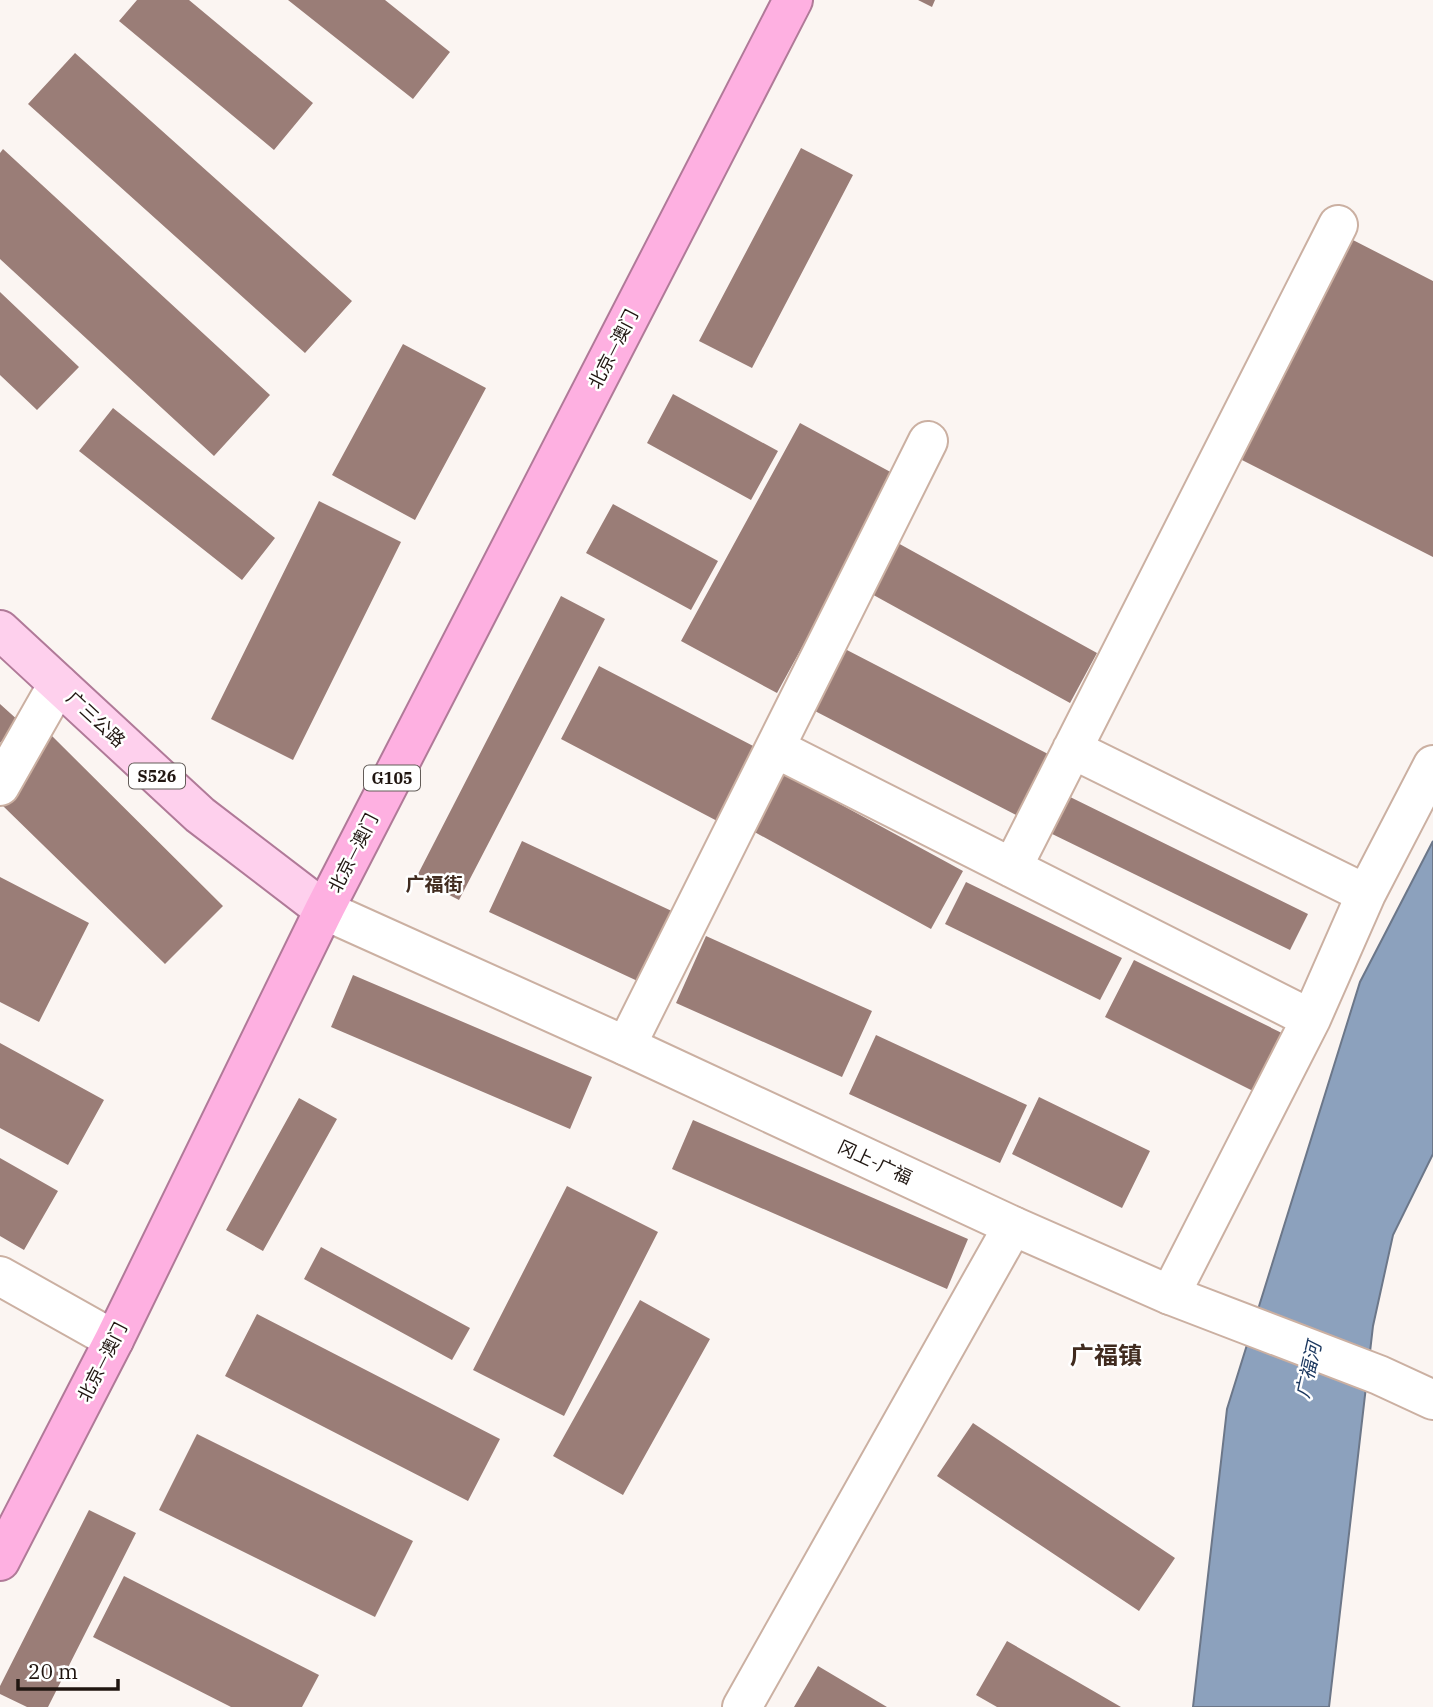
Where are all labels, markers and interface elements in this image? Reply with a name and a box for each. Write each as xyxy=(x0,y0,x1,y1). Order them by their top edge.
street label: 北京—澳门 xyxy=(583,305,643,393)
street label: 广三公路 xyxy=(62,686,130,752)
road number: S526 xyxy=(129,764,185,789)
road number: G105 xyxy=(364,765,420,790)
street label: 北京—澳门 xyxy=(323,809,383,897)
district label: 广福街 xyxy=(405,872,463,896)
street label: 冈上-广福 xyxy=(834,1135,916,1189)
street label: 北京—澳门 xyxy=(72,1318,132,1406)
water label: 广福河 xyxy=(1290,1336,1327,1400)
district label: 广福镇 xyxy=(1070,1339,1142,1371)
scale bar xyxy=(18,1648,117,1692)
text: 20 m xyxy=(28,1657,78,1685)

